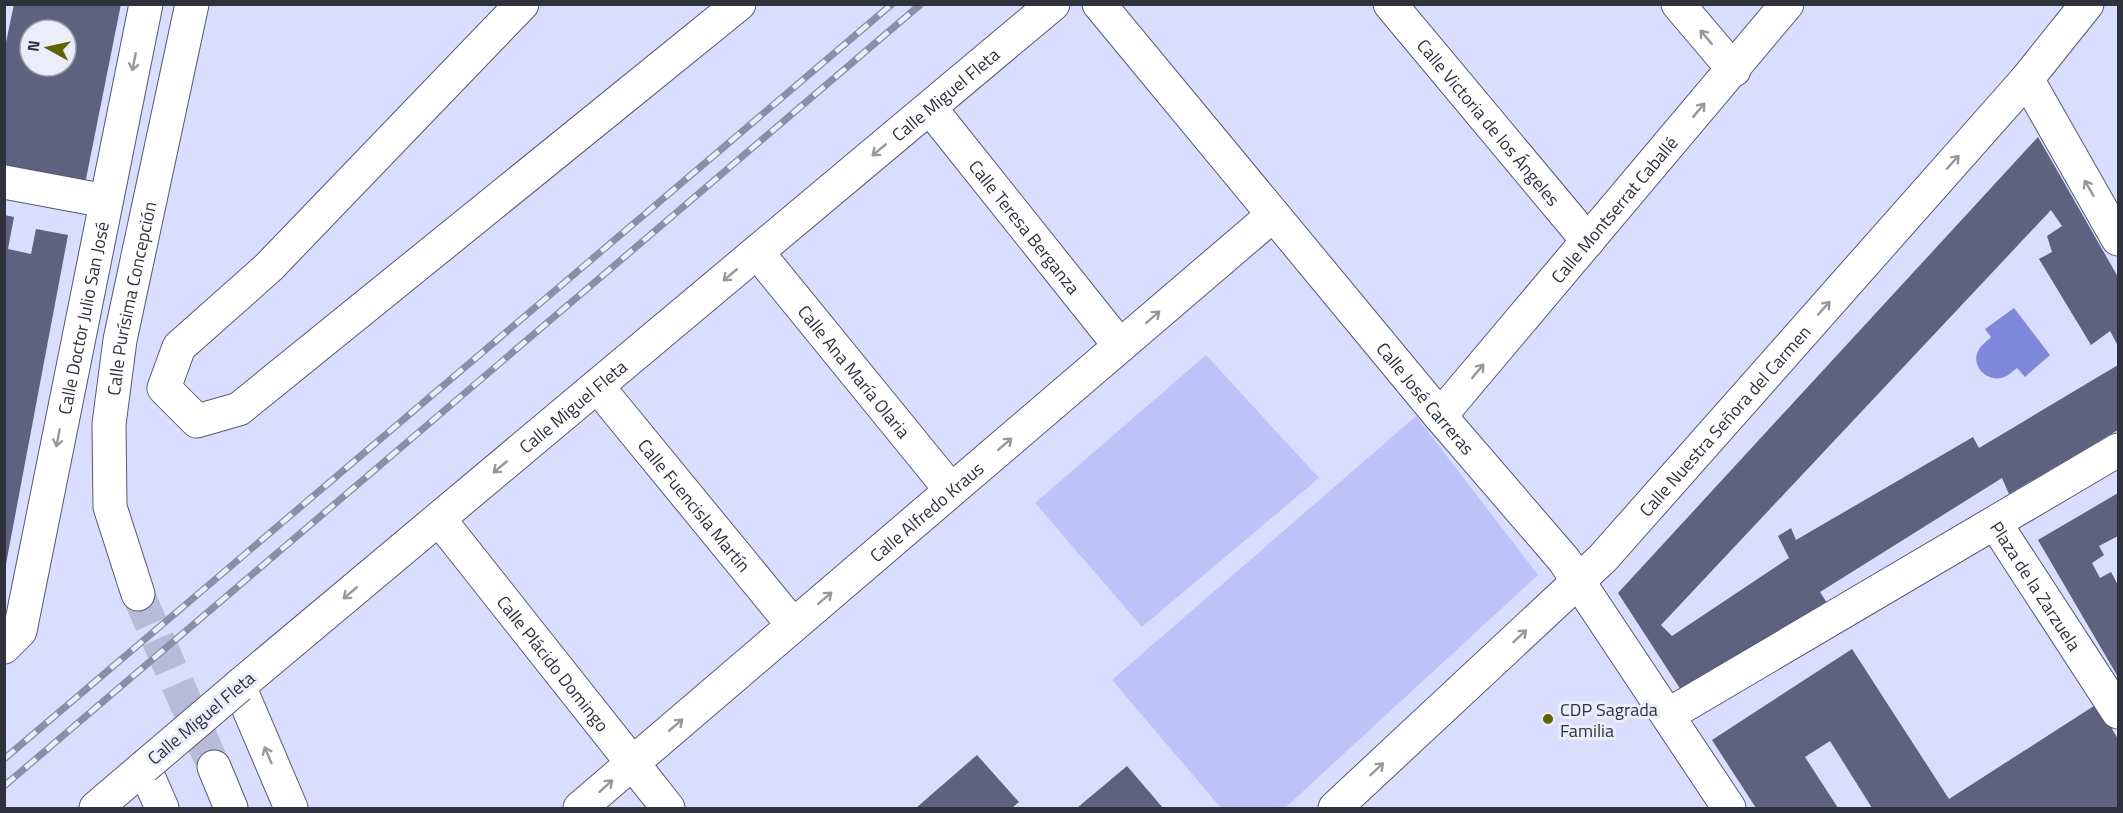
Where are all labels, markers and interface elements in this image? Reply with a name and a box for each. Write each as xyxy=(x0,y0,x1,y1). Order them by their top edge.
north arrow xyxy=(18,18,78,78)
one-way arrow xyxy=(1699,30,1713,45)
street label: Calle Victoria de los Ángeles xyxy=(1411,33,1567,212)
text: N xyxy=(20,39,46,53)
street label: Calle Miguel Fleta xyxy=(885,41,1005,147)
one-way arrow xyxy=(128,52,139,71)
one-way arrow xyxy=(1692,103,1706,118)
street label: Calle Montserrat Caballé xyxy=(1544,130,1684,289)
one-way arrow xyxy=(872,143,887,157)
street label: Calle Teresa Berganza xyxy=(963,154,1087,300)
one-way arrow xyxy=(1946,155,1960,170)
one-way arrow xyxy=(2083,180,2095,197)
street label: Calle Purísima Concepción xyxy=(99,199,163,397)
street label: Calle Doctor Julio San José xyxy=(50,219,115,417)
one-way arrow xyxy=(723,268,738,282)
street label: Calle Ana María Olaria xyxy=(792,299,917,444)
one-way arrow xyxy=(1817,301,1831,316)
one-way arrow xyxy=(1145,311,1161,324)
street label: Calle Nuestra Señora del Carmen xyxy=(1632,319,1817,522)
street label: Calle José Carreras xyxy=(1370,336,1481,461)
street label: Calle Miguel Fleta xyxy=(513,353,633,460)
one-way arrow xyxy=(1471,364,1485,379)
one-way arrow xyxy=(52,429,64,448)
street label: Calle Fuencisla Martín xyxy=(632,433,758,578)
one-way arrow xyxy=(997,437,1012,451)
street label: Calle Alfredo Kraus xyxy=(863,455,989,568)
one-way arrow xyxy=(492,461,508,474)
street label: Plaza de la Zarzuela xyxy=(1984,516,2088,656)
one-way arrow xyxy=(342,586,358,599)
street label: Calle Plácido Domingo xyxy=(491,589,616,737)
one-way arrow xyxy=(817,591,832,605)
one-way arrow xyxy=(1513,629,1528,643)
street label: Calle Miguel Fleta xyxy=(141,665,261,771)
place label: CDP Sagrada Familia xyxy=(1560,696,1658,744)
marker: CDP Sagrada Familia xyxy=(1541,712,1555,726)
one-way arrow xyxy=(668,718,683,732)
one-way arrow xyxy=(262,746,273,764)
one-way arrow xyxy=(1370,762,1385,776)
one-way arrow xyxy=(598,779,613,793)

